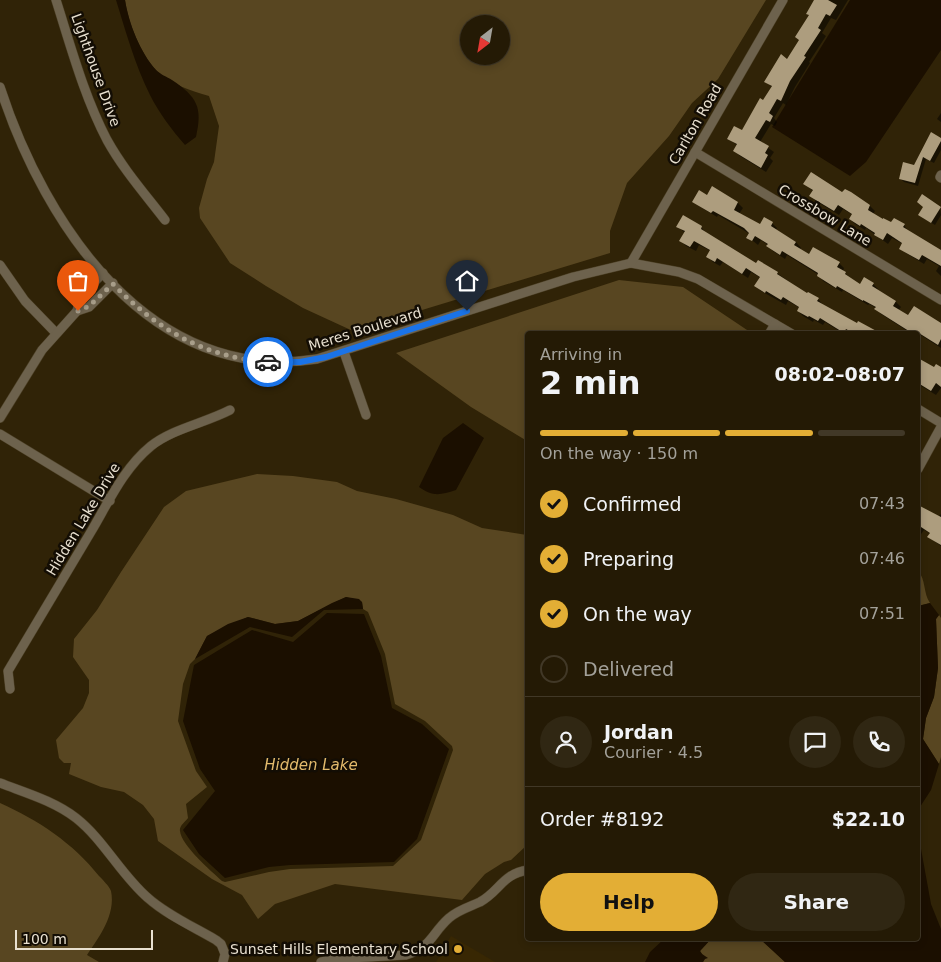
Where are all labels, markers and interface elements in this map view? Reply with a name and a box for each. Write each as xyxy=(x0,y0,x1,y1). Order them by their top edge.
street label: Lighthouse Drive xyxy=(68,11,124,129)
north arrow xyxy=(460,15,510,65)
map controls xyxy=(460,15,510,65)
street label: Carlton Road xyxy=(665,81,725,167)
street label: Crossbow Lane xyxy=(776,181,874,249)
pin xyxy=(57,260,99,311)
pin xyxy=(446,260,488,311)
icon: bag xyxy=(64,267,92,295)
icon: home xyxy=(453,267,481,295)
street label: Meres Boulevard xyxy=(307,304,423,354)
courier xyxy=(243,337,293,387)
text: Arriving in xyxy=(540,345,622,364)
icon: car xyxy=(254,348,282,376)
text: 08:02–08:07 xyxy=(775,363,905,385)
text: 2 min xyxy=(540,364,641,402)
text: On the way · 150 m xyxy=(540,444,698,463)
street label: Hidden Lake Drive xyxy=(43,460,123,578)
icon: check xyxy=(540,490,568,518)
text: Confirmed xyxy=(583,493,682,515)
text: 07:43 xyxy=(859,494,905,513)
icon: check xyxy=(540,545,568,573)
text: Preparing xyxy=(583,548,674,570)
text: 07:46 xyxy=(859,549,905,568)
icon: check xyxy=(540,600,568,628)
text: On the way xyxy=(583,603,692,625)
text: 07:51 xyxy=(859,604,905,623)
text: Delivered xyxy=(583,658,674,680)
button: person xyxy=(540,716,592,768)
button: chat xyxy=(789,716,841,768)
button: phone xyxy=(853,716,905,768)
text: Jordan xyxy=(604,721,673,743)
text: Courier · 4.5 xyxy=(604,743,703,762)
water label: Hidden Lake xyxy=(264,756,358,774)
text: Order #8192 xyxy=(540,808,664,830)
text: $22.10 xyxy=(832,808,905,830)
button: Help xyxy=(540,873,718,931)
button: Share xyxy=(728,873,905,931)
scale bar xyxy=(15,927,152,950)
text: 100 m xyxy=(22,931,67,947)
place label: Sunset Hills Elementary School xyxy=(230,941,448,957)
marker: Sunset Hills Elementary School xyxy=(452,943,464,955)

